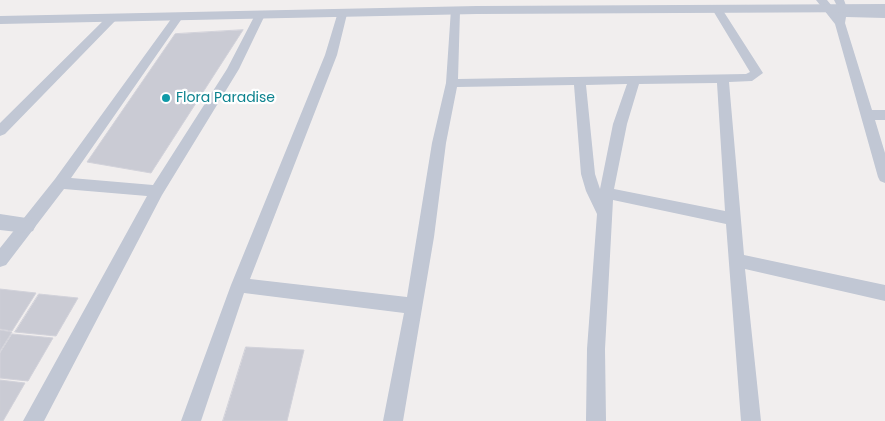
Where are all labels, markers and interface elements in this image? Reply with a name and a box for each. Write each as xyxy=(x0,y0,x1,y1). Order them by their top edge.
place label: Flora Paradise xyxy=(176,90,275,106)
marker: Flora Paradise xyxy=(160,92,172,104)

